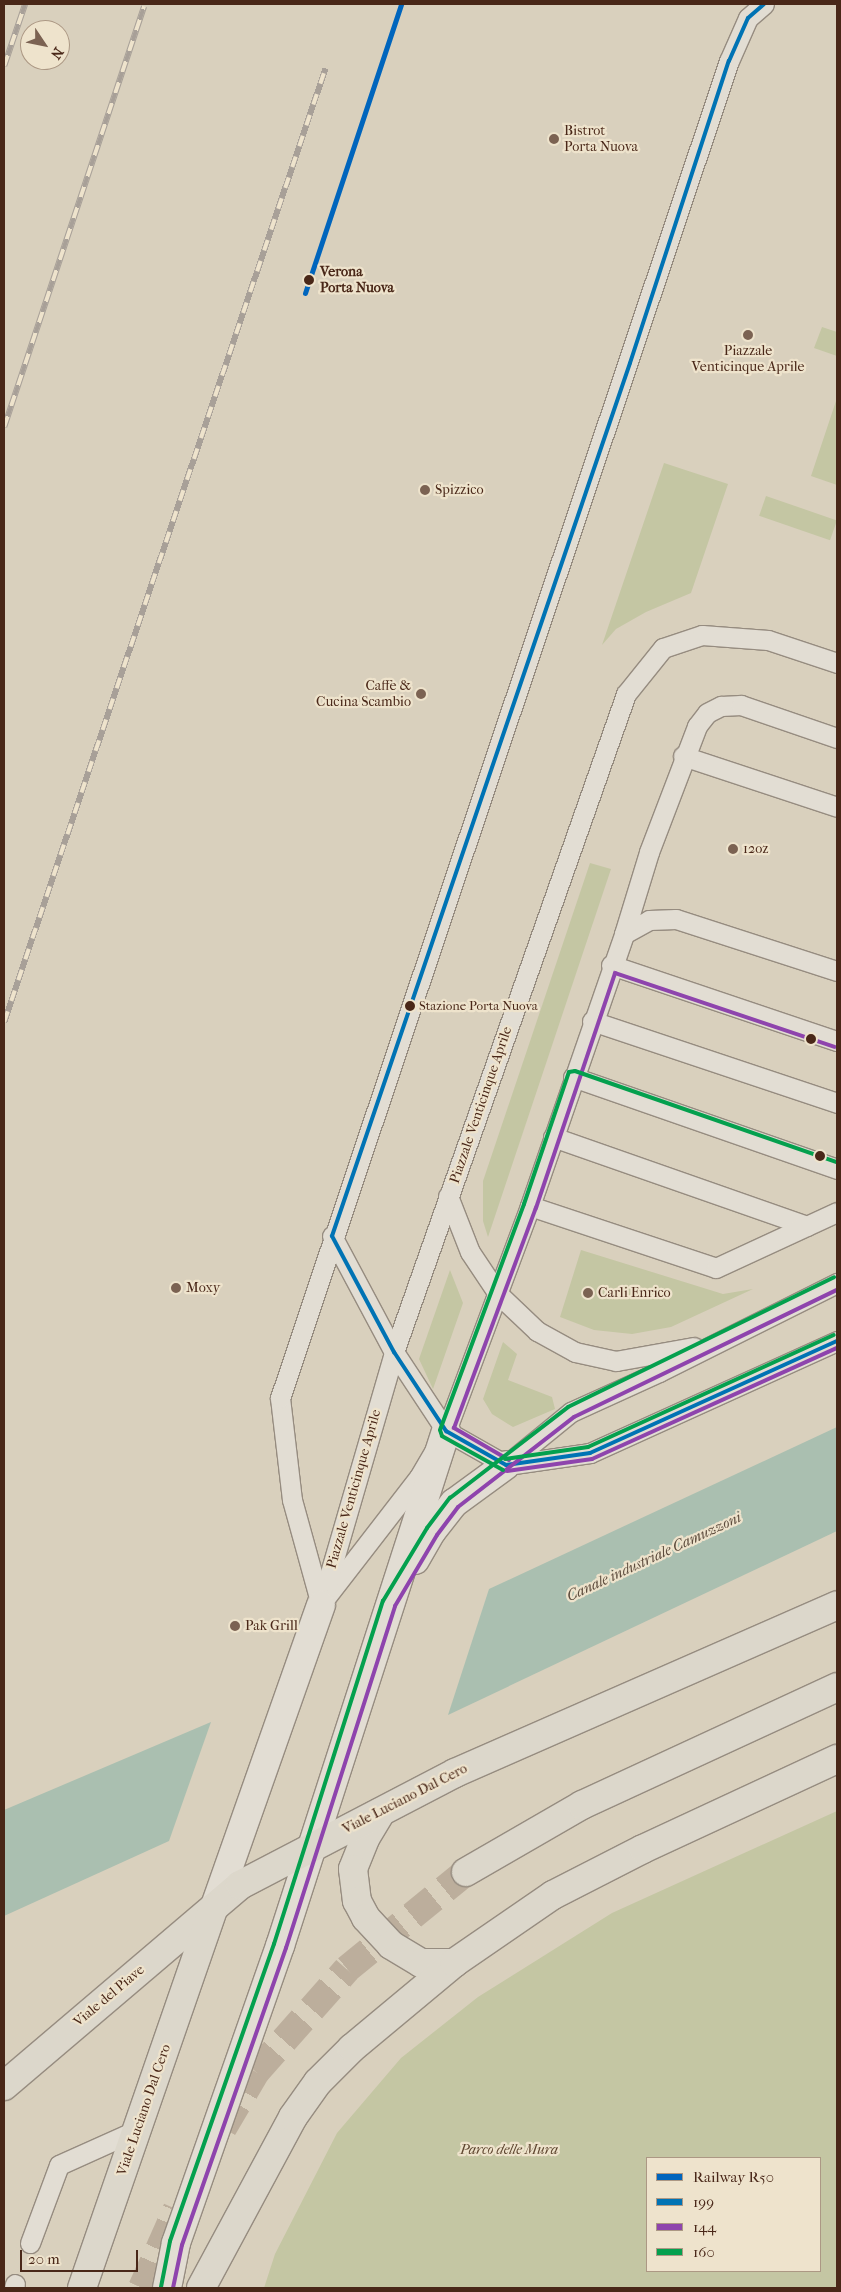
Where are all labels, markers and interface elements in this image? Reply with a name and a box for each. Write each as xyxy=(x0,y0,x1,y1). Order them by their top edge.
north arrow xyxy=(20,20,70,70)
text: N xyxy=(47,44,67,62)
place label: Bistrot Porta Nuova xyxy=(564,123,638,156)
marker: Bistrot Porta Nuova xyxy=(548,133,560,145)
place label: Verona Porta Nuova xyxy=(320,264,394,296)
marker: Verona Porta Nuova xyxy=(302,273,316,287)
marker: Piazzale Venticinque Aprile xyxy=(742,329,754,341)
place label: Piazzale Venticinque Aprile xyxy=(691,343,805,376)
place label: Spizzico xyxy=(435,482,484,498)
marker: Spizzico xyxy=(419,484,431,496)
place label: Caffe & Cucina Scambio xyxy=(316,678,411,710)
marker: Caffe & Cucina Scambio xyxy=(415,688,427,700)
place label: 12oz xyxy=(743,841,768,857)
marker: 12oz xyxy=(727,843,739,855)
place label: Stazione Porta Nuova xyxy=(419,998,538,1014)
marker: Stazione Porta Nuova xyxy=(405,1001,415,1011)
street label: Piazzale Venticinque Aprile xyxy=(446,1024,516,1186)
unlabelled marker xyxy=(806,1034,816,1044)
unlabelled marker xyxy=(815,1151,825,1161)
place label: Moxy xyxy=(186,1280,220,1296)
marker: Moxy xyxy=(170,1282,182,1294)
place label: Carli Enrico xyxy=(598,1285,671,1301)
marker: Carli Enrico xyxy=(582,1287,594,1299)
street label: Piazzale Venticinque Aprile xyxy=(323,1408,385,1570)
water label: Canale industriale Camuzzoni xyxy=(564,1509,744,1605)
place label: Pak Grill xyxy=(245,1618,298,1634)
marker: Pak Grill xyxy=(229,1620,241,1632)
street label: Viale Luciano Dal Cero xyxy=(340,1760,470,1838)
street label: Viale del Piave xyxy=(70,1962,148,2030)
street label: Viale Luciano Dal Cero xyxy=(114,2042,174,2178)
park label: Parco delle Mura xyxy=(460,2142,558,2158)
legend xyxy=(646,2157,821,2272)
text: Railway R50 xyxy=(693,2168,774,2186)
text: 199 xyxy=(693,2193,714,2211)
text: 144 xyxy=(693,2218,716,2236)
scale bar xyxy=(22,2240,140,2272)
text: 160 xyxy=(693,2243,715,2261)
text: 20 m xyxy=(28,2250,60,2268)

